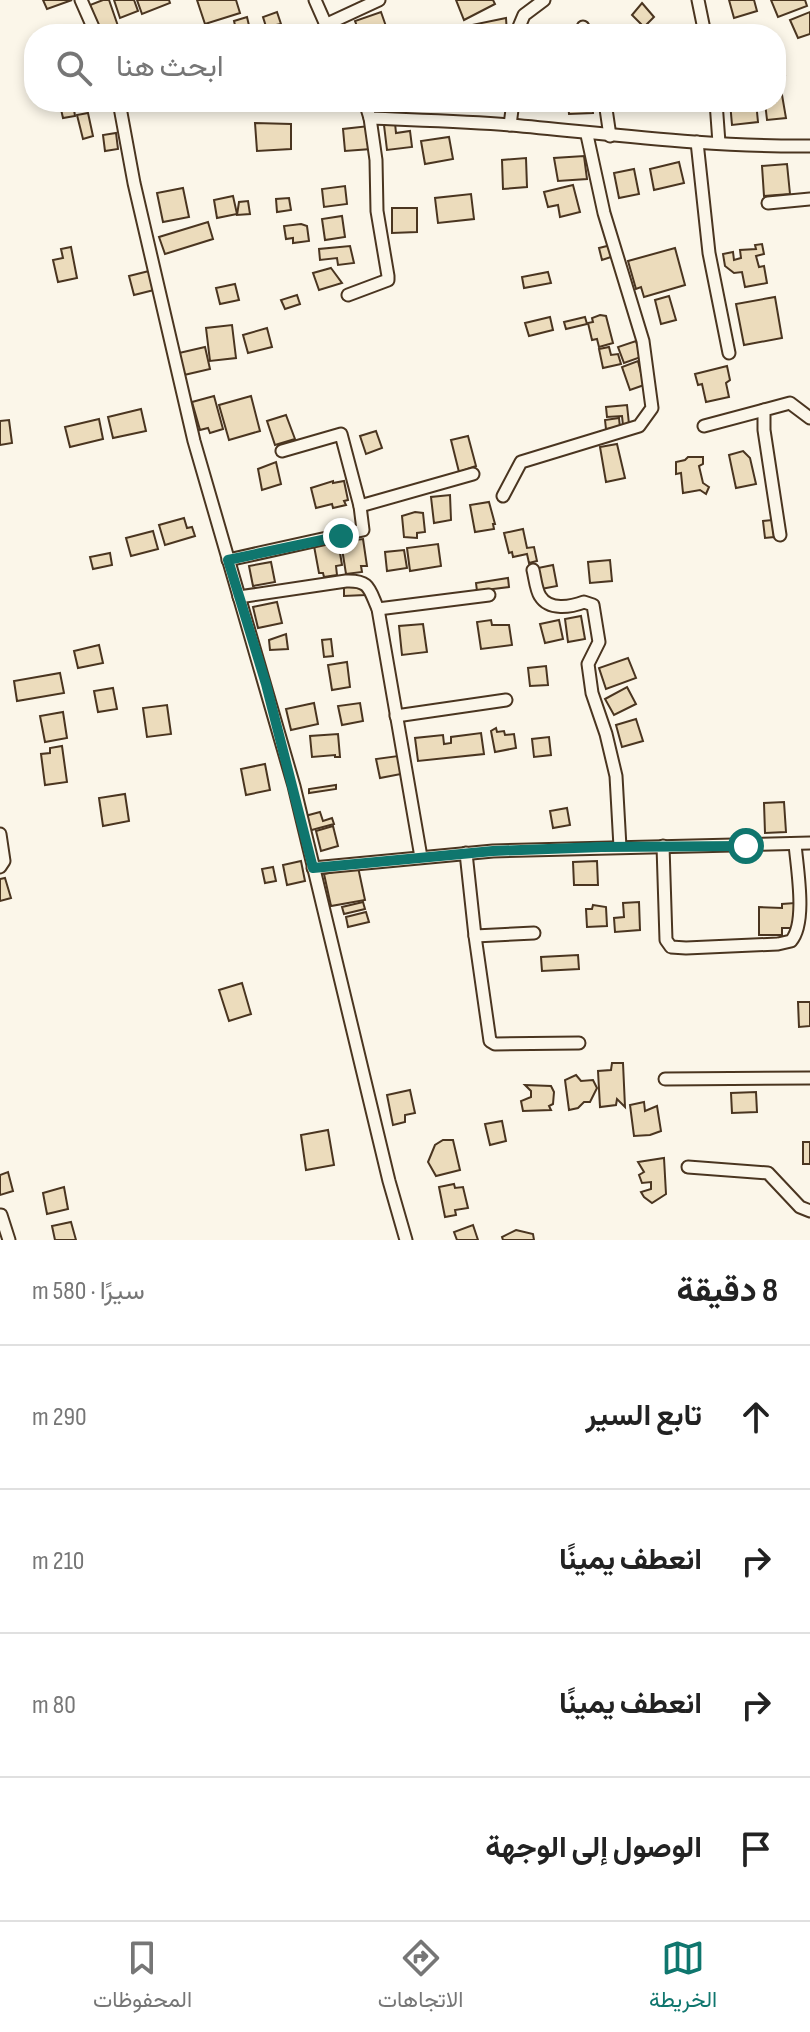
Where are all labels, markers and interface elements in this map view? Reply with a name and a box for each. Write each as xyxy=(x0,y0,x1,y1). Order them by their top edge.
search box xyxy=(24,24,786,112)
icon: search xyxy=(52,46,96,90)
text: ابحث هنا xyxy=(116,49,224,85)
route end xyxy=(323,518,359,554)
route start xyxy=(728,828,764,864)
text: 8 دقيقة xyxy=(676,1270,778,1311)
text: سيرًا · 580 m xyxy=(32,1276,145,1307)
icon: ahead xyxy=(734,1395,778,1439)
text: تابع السير xyxy=(585,1398,702,1434)
text: 290 m xyxy=(32,1402,87,1433)
icon: right xyxy=(734,1539,778,1583)
text: انعطف يمينًا xyxy=(559,1542,702,1578)
text: 210 m xyxy=(32,1546,84,1577)
icon: right xyxy=(734,1683,778,1727)
text: انعطف يمينًا xyxy=(559,1686,702,1722)
text: 80 m xyxy=(32,1690,76,1721)
icon: arrive xyxy=(734,1827,778,1871)
text: الوصول إلى الوجهة xyxy=(485,1830,702,1866)
tab: المحفوظات xyxy=(93,1936,192,2019)
tab: الاتجاهات xyxy=(378,1936,463,2019)
tab: الخريطة xyxy=(649,1936,717,2019)

